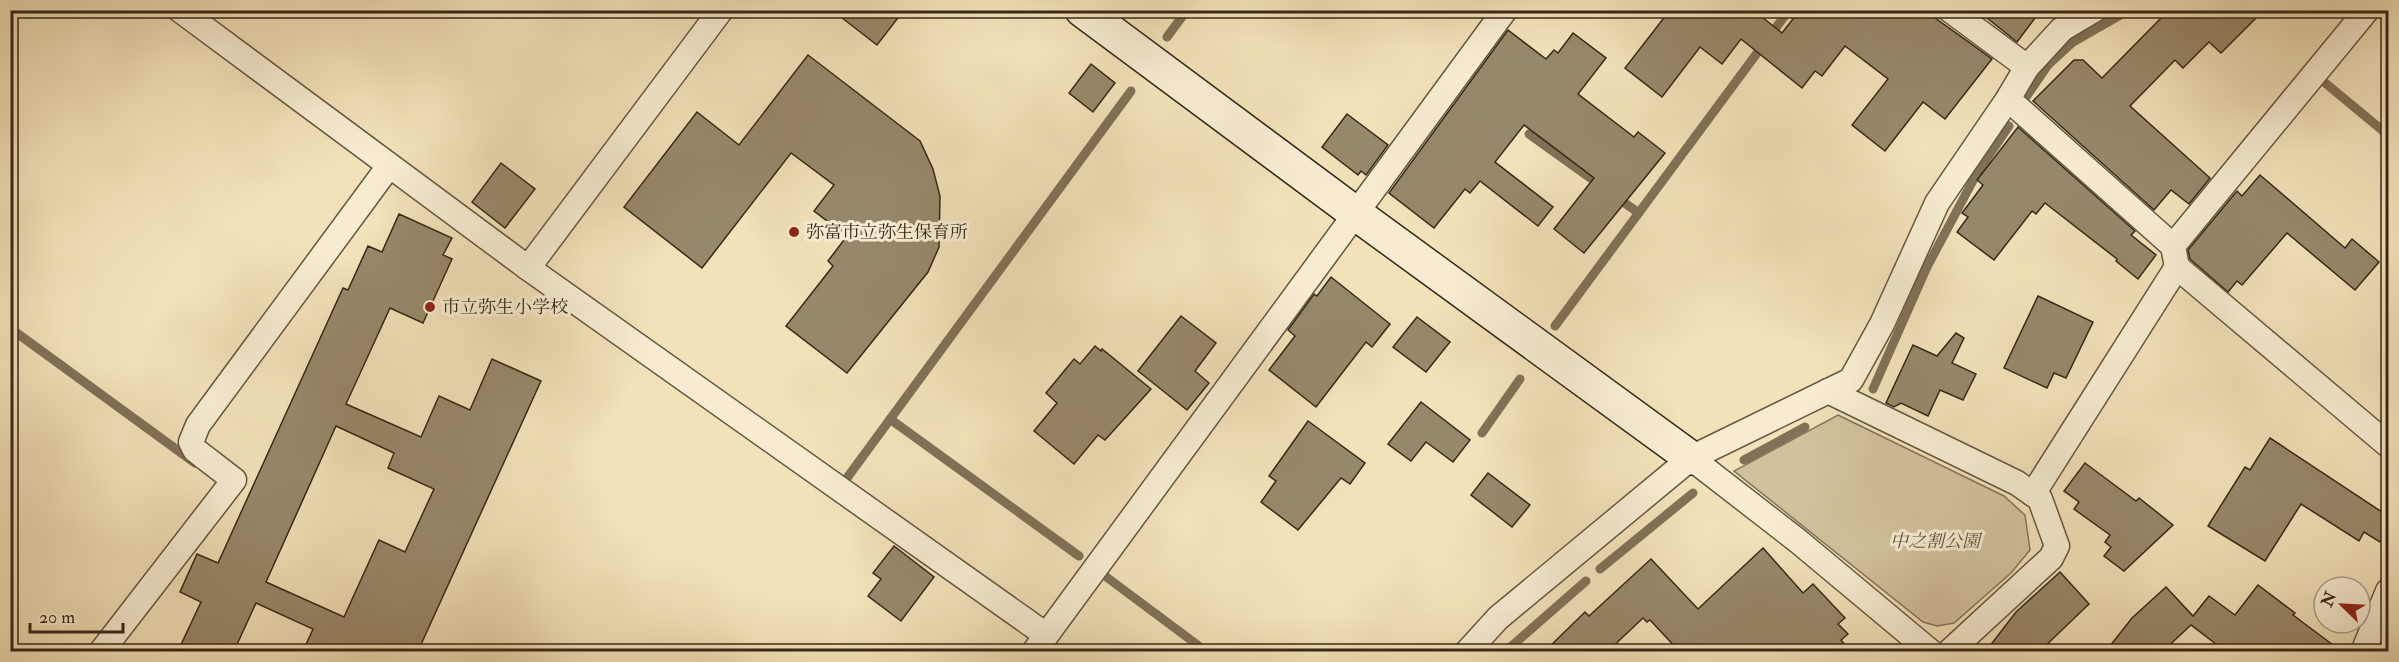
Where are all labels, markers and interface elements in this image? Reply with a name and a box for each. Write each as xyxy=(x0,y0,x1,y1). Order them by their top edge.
place label: 弥富市立弥生保育所 xyxy=(806,221,968,244)
marker: 弥富市立弥生保育所 xyxy=(787,225,801,239)
place label: 市立弥生小学校 xyxy=(442,296,568,319)
marker: 市立弥生小学校 xyxy=(423,300,437,314)
park label: 中之割公園 xyxy=(1890,530,1983,553)
north arrow xyxy=(2312,575,2372,635)
text: N xyxy=(2317,588,2342,611)
scale bar xyxy=(30,596,123,634)
text: 20 m xyxy=(39,606,75,629)

